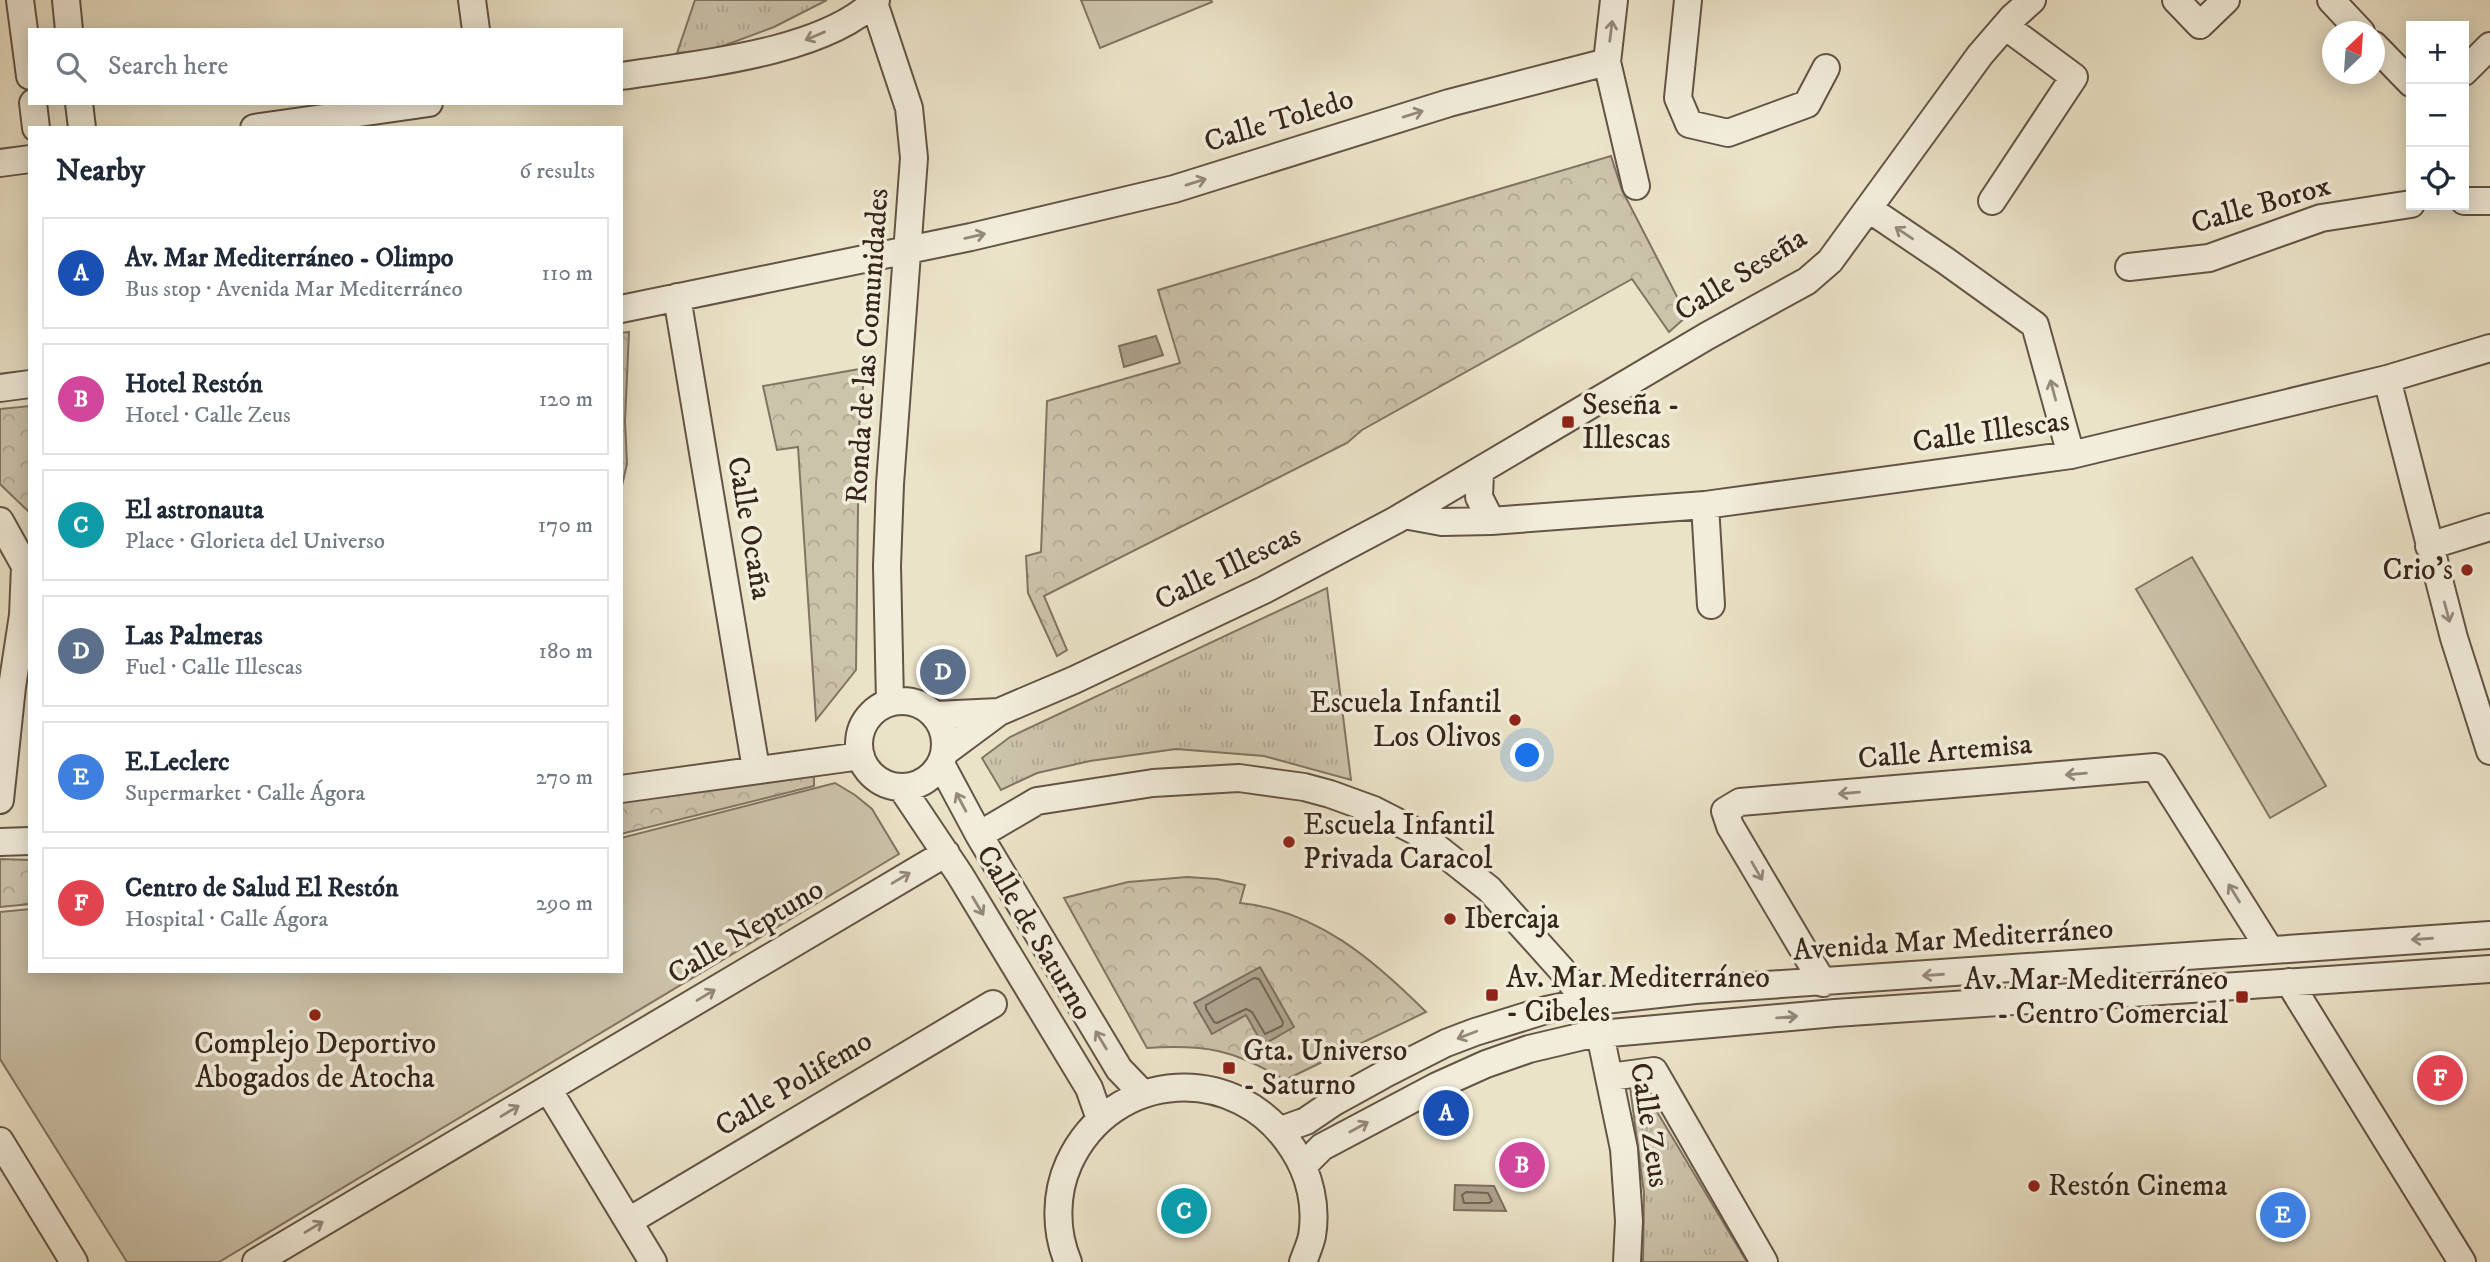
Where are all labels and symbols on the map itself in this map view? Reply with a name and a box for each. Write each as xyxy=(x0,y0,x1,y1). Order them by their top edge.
one-way arrow xyxy=(1604,20,1617,43)
north arrow xyxy=(2322,21,2385,84)
one-way arrow xyxy=(805,30,826,43)
street label: Calle Toledo xyxy=(1200,81,1358,161)
one-way arrow xyxy=(1402,107,1424,120)
street label: Calle Borox xyxy=(2187,167,2335,243)
one-way arrow xyxy=(1185,175,1207,188)
street label: Ronda de las Comunidades xyxy=(839,187,897,505)
street label: Calle Seseña xyxy=(1668,220,1814,330)
one-way arrow xyxy=(1895,225,1914,240)
one-way arrow xyxy=(963,229,986,242)
one-way arrow xyxy=(2045,379,2058,401)
place label: Seseña - Illescas xyxy=(1582,387,1680,458)
street label: Calle Illescas xyxy=(1910,403,2072,461)
marker: Seseña - Illescas xyxy=(1560,414,1576,430)
street label: Calle Ocaña xyxy=(718,453,780,603)
street label: Calle Illescas xyxy=(1149,517,1307,619)
place label: Crio's xyxy=(2382,552,2453,589)
marker: Crio's xyxy=(2459,562,2475,578)
one-way arrow xyxy=(2441,600,2454,623)
pin: D xyxy=(920,646,966,698)
place label: Escuela Infantil Los Olivos xyxy=(1310,685,1501,756)
marker: Escuela Infantil Los Olivos xyxy=(1507,712,1523,728)
street label: Calle Artemisa xyxy=(1856,726,2034,778)
your location xyxy=(1510,738,1544,772)
one-way arrow xyxy=(2065,768,2088,781)
one-way arrow xyxy=(1839,787,1861,800)
one-way arrow xyxy=(954,792,968,812)
place label: Escuela Infantil Privada Caracol xyxy=(1303,807,1494,878)
marker: Escuela Infantil Privada Caracol xyxy=(1281,834,1297,850)
street label: Calle de Saturno xyxy=(967,839,1101,1027)
one-way arrow xyxy=(1750,860,1764,880)
street label: Calle Neptuno xyxy=(661,871,831,993)
one-way arrow xyxy=(890,871,910,885)
one-way arrow xyxy=(2226,883,2240,903)
one-way arrow xyxy=(972,895,986,915)
place label: Ibercaja xyxy=(1464,901,1560,938)
street label: Avenida Mar Mediterráneo xyxy=(1792,910,2114,970)
marker: Ibercaja xyxy=(1442,911,1458,927)
one-way arrow xyxy=(2411,933,2434,946)
place label: Av. Mar Mediterráneo - Cibeles xyxy=(1506,960,1770,1031)
place label: Av. Mar Mediterráneo - Centro Comercial xyxy=(1964,962,2228,1033)
one-way arrow xyxy=(1923,969,1945,982)
marker: Av. Mar Mediterráneo - Cibeles xyxy=(1484,987,1500,1003)
one-way arrow xyxy=(695,988,715,1002)
marker: Av. Mar Mediterráneo - Centro Comercial xyxy=(2234,989,2250,1005)
marker: Complejo Deportivo Abogados de Atocha xyxy=(307,1007,323,1023)
one-way arrow xyxy=(1776,1010,1798,1023)
street label: Calle Polifemo xyxy=(709,1023,879,1145)
place label: Complejo Deportivo Abogados de Atocha xyxy=(194,1026,436,1097)
one-way arrow xyxy=(1456,1030,1478,1043)
one-way arrow xyxy=(1094,1031,1108,1051)
place label: Gta. Universo - Saturno xyxy=(1243,1033,1407,1104)
pin: F xyxy=(2417,1052,2463,1104)
marker: Gta. Universo - Saturno xyxy=(1221,1060,1237,1076)
street label: Calle Zeus xyxy=(1621,1060,1677,1190)
pin: A xyxy=(1423,1087,1469,1139)
one-way arrow xyxy=(500,1104,520,1118)
one-way arrow xyxy=(1348,1120,1369,1133)
pin: B xyxy=(1499,1139,1545,1191)
place label: Restón Cinema xyxy=(2048,1168,2228,1205)
marker: Restón Cinema xyxy=(2026,1178,2042,1194)
pin: C xyxy=(1161,1185,1207,1237)
pin: E xyxy=(2260,1189,2306,1241)
one-way arrow xyxy=(304,1220,324,1234)

